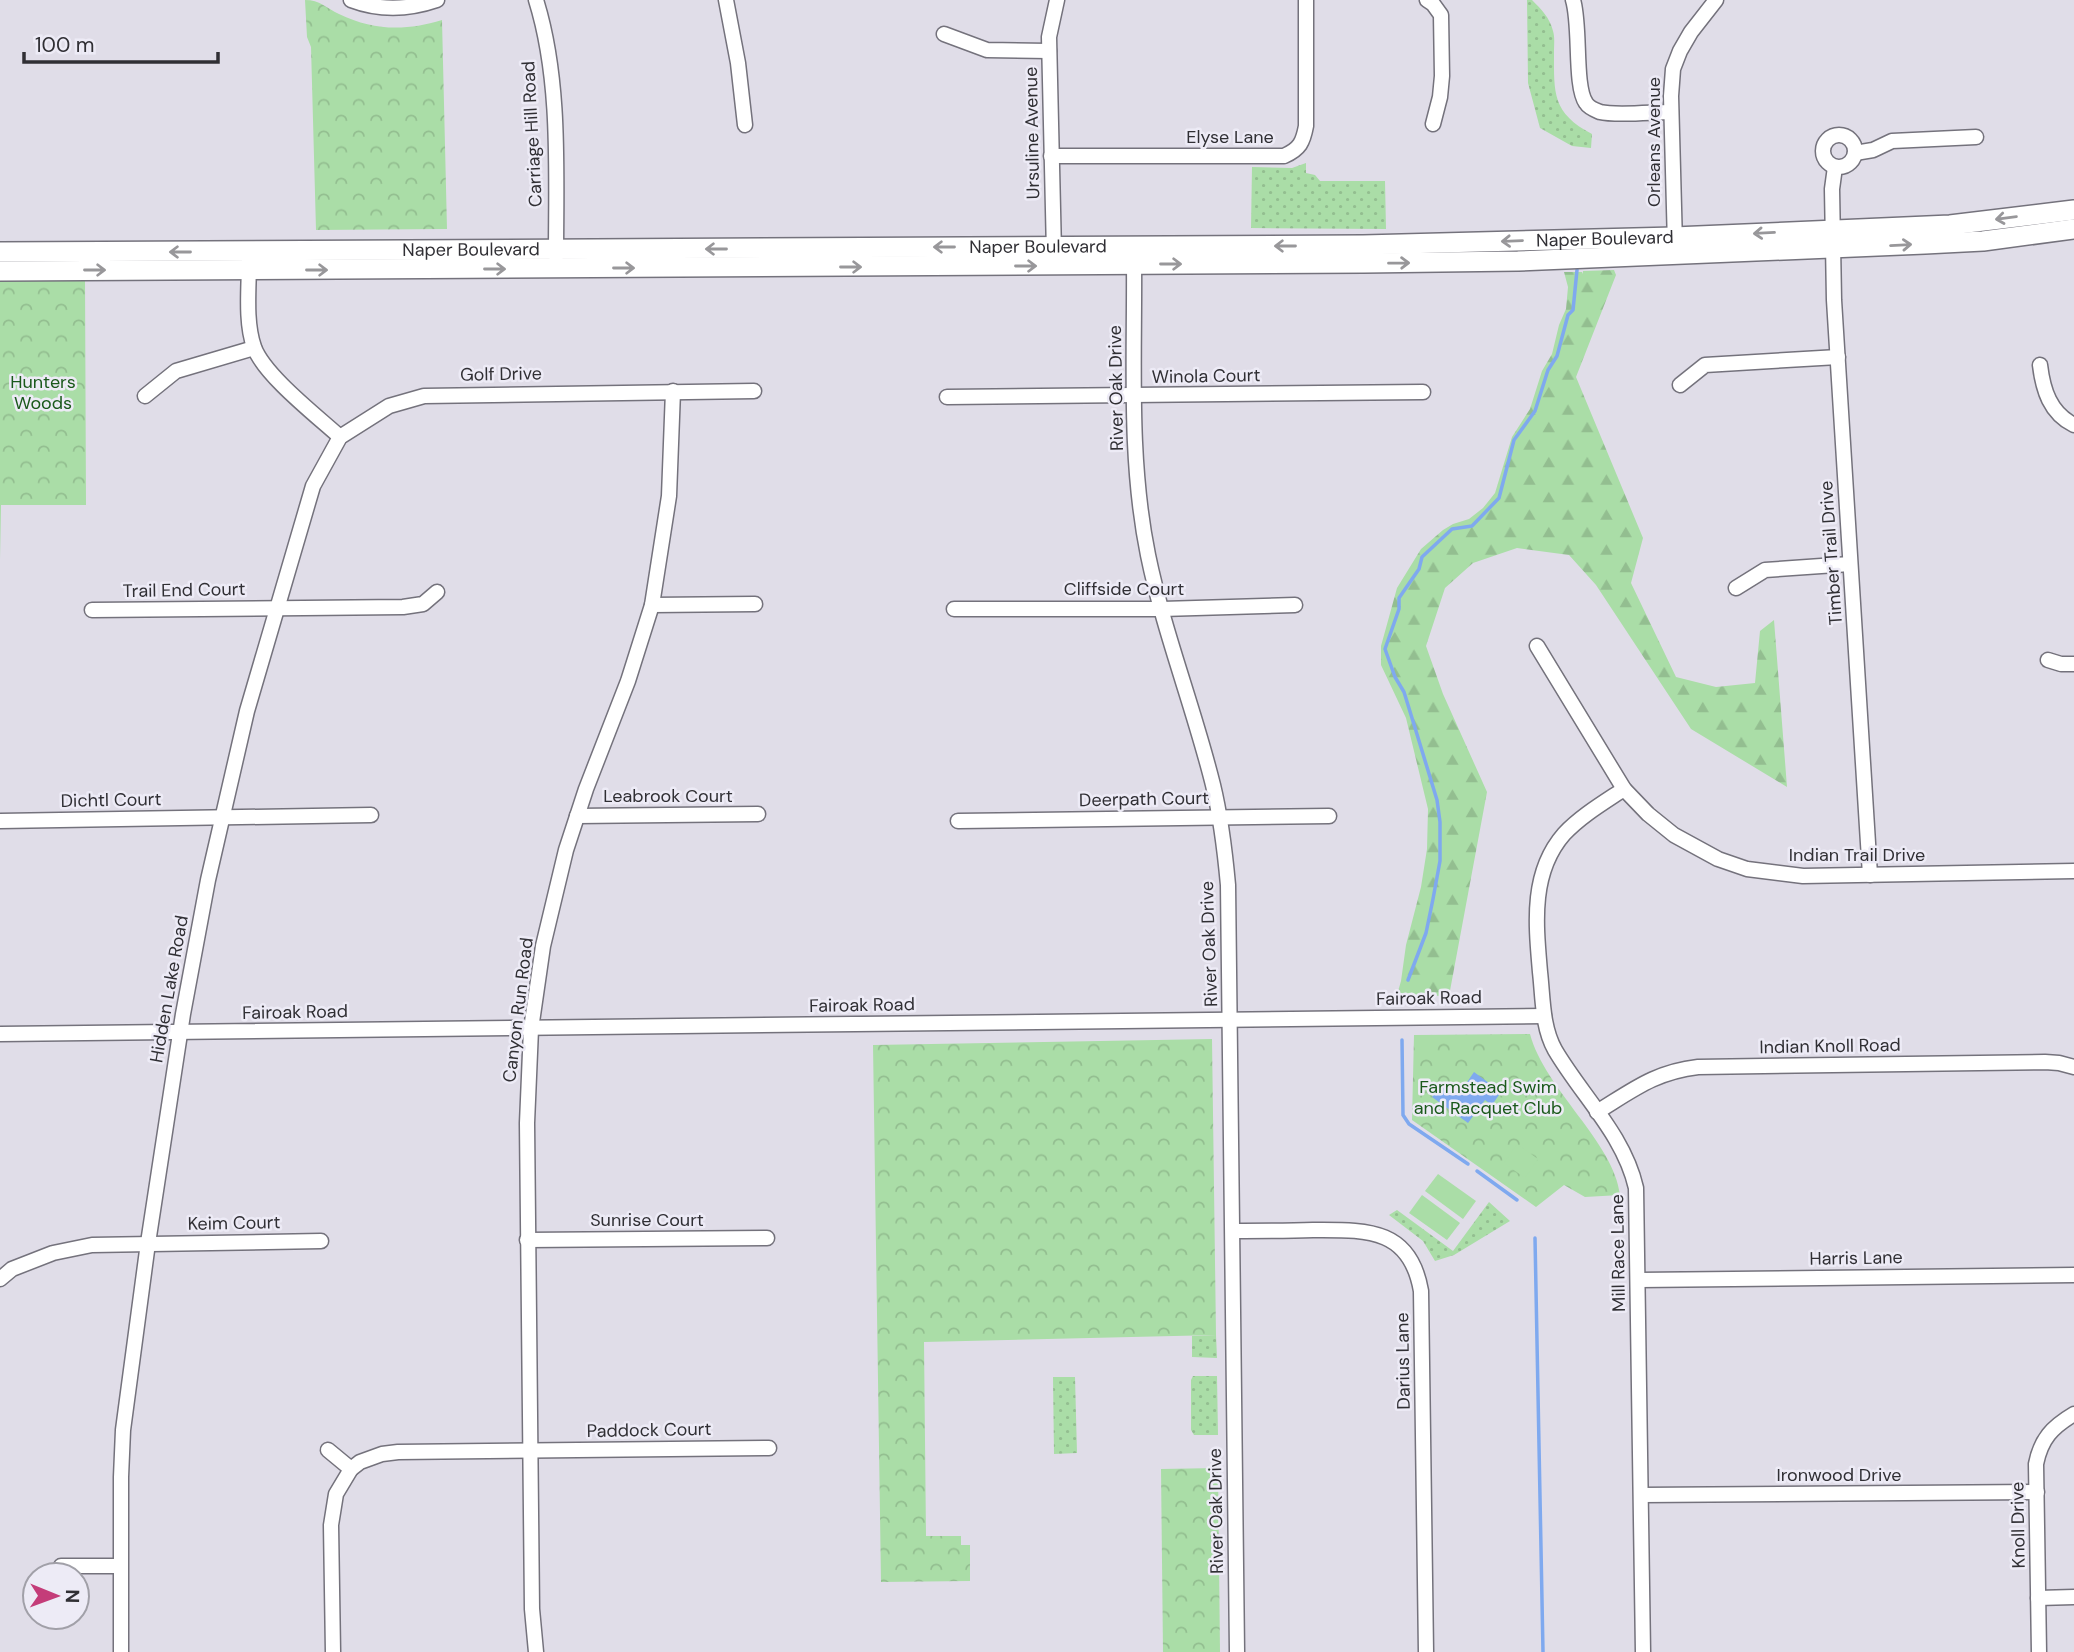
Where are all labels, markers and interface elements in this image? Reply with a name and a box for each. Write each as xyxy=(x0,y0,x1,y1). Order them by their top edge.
scale bar xyxy=(24,21,219,65)
text: 100 m xyxy=(35,31,95,59)
street label: Carriage Hill Road xyxy=(516,60,548,208)
street label: Ursuline Avenue xyxy=(1019,66,1045,200)
street label: Orleans Avenue xyxy=(1642,77,1666,207)
street label: Elyse Lane xyxy=(1186,125,1274,149)
one-way arrow xyxy=(1995,212,2018,225)
street label: Naper Boulevard xyxy=(1536,225,1674,253)
one-way arrow xyxy=(1753,226,1776,239)
street label: Naper Boulevard xyxy=(969,234,1107,259)
one-way arrow xyxy=(1501,235,1524,248)
street label: Naper Boulevard xyxy=(402,237,540,262)
one-way arrow xyxy=(1274,239,1297,253)
one-way arrow xyxy=(1889,239,1912,252)
one-way arrow xyxy=(932,240,955,254)
one-way arrow xyxy=(705,242,728,255)
one-way arrow xyxy=(169,245,192,259)
one-way arrow xyxy=(1387,256,1410,270)
one-way arrow xyxy=(1159,257,1182,271)
one-way arrow xyxy=(1015,259,1038,273)
one-way arrow xyxy=(839,260,862,274)
one-way arrow xyxy=(612,261,635,275)
one-way arrow xyxy=(483,262,506,276)
one-way arrow xyxy=(305,263,328,277)
one-way arrow xyxy=(83,264,106,277)
street label: River Oak Drive xyxy=(1103,325,1129,451)
street label: Golf Drive xyxy=(460,361,542,387)
street label: Winola Court xyxy=(1151,363,1261,389)
park label: Hunters Woods xyxy=(10,370,76,415)
street label: Timber Trail Drive xyxy=(1814,480,1848,626)
street label: Trail End Court xyxy=(122,577,246,603)
street label: Cliffside Court xyxy=(1064,577,1184,601)
street label: Leabrook Court xyxy=(603,784,733,808)
street label: Deerpath Court xyxy=(1079,786,1209,812)
street label: Dichtl Court xyxy=(60,787,162,813)
street label: Indian Trail Drive xyxy=(1789,843,1925,867)
street label: River Oak Drive xyxy=(1195,881,1223,1007)
street label: Hidden Lake Road xyxy=(144,913,194,1065)
street label: Canyon Run Road xyxy=(497,936,539,1084)
street label: Fairoak Road xyxy=(1376,985,1482,1011)
street label: Fairoak Road xyxy=(809,992,915,1018)
street label: Fairoak Road xyxy=(242,999,348,1025)
street label: Indian Knoll Road xyxy=(1759,1033,1901,1059)
park label: Farmstead Swim and Racquet Club xyxy=(1414,1075,1562,1120)
street label: Mill Race Lane xyxy=(1605,1194,1631,1312)
street label: Sunrise Court xyxy=(590,1208,704,1232)
street label: Keim Court xyxy=(187,1210,281,1236)
street label: Harris Lane xyxy=(1809,1245,1903,1271)
street label: Darius Lane xyxy=(1390,1312,1416,1410)
street label: Paddock Court xyxy=(586,1417,712,1443)
street label: River Oak Drive xyxy=(1203,1448,1229,1574)
street label: Ironwood Drive xyxy=(1777,1463,1901,1487)
street label: Knoll Drive xyxy=(2005,1481,2031,1569)
north arrow xyxy=(21,1561,91,1631)
text: N xyxy=(60,1589,85,1603)

